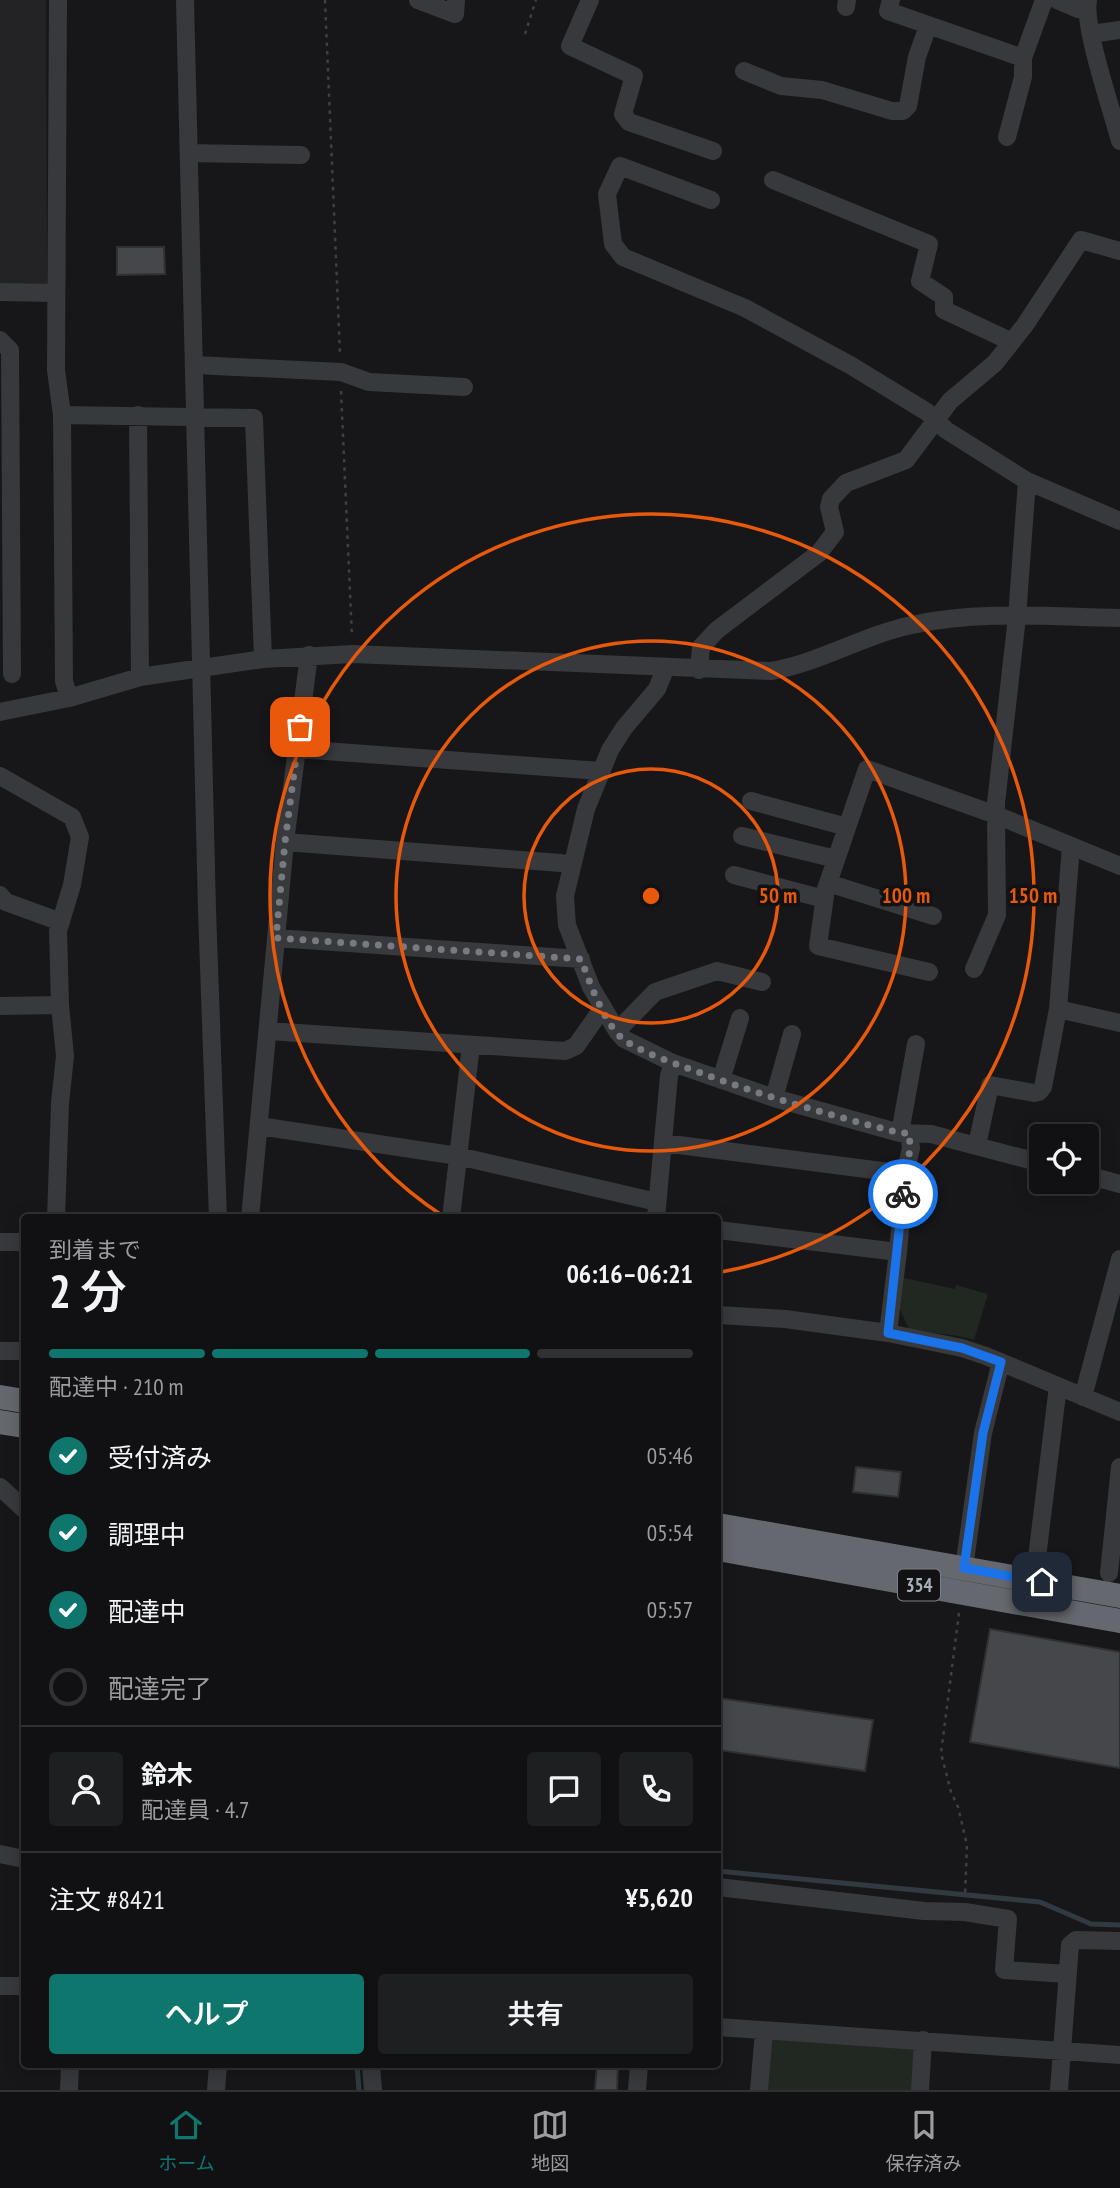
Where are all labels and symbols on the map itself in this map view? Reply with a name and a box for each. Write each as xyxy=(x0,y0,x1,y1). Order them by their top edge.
pin xyxy=(270,697,330,757)
text: 50 m xyxy=(759,882,797,909)
text: 100 m xyxy=(882,882,930,909)
text: 150 m xyxy=(1009,882,1057,909)
centre of rings xyxy=(639,884,663,908)
courier xyxy=(868,1159,938,1229)
pin xyxy=(1012,1552,1072,1612)
road number: 354 xyxy=(898,1569,940,1600)

